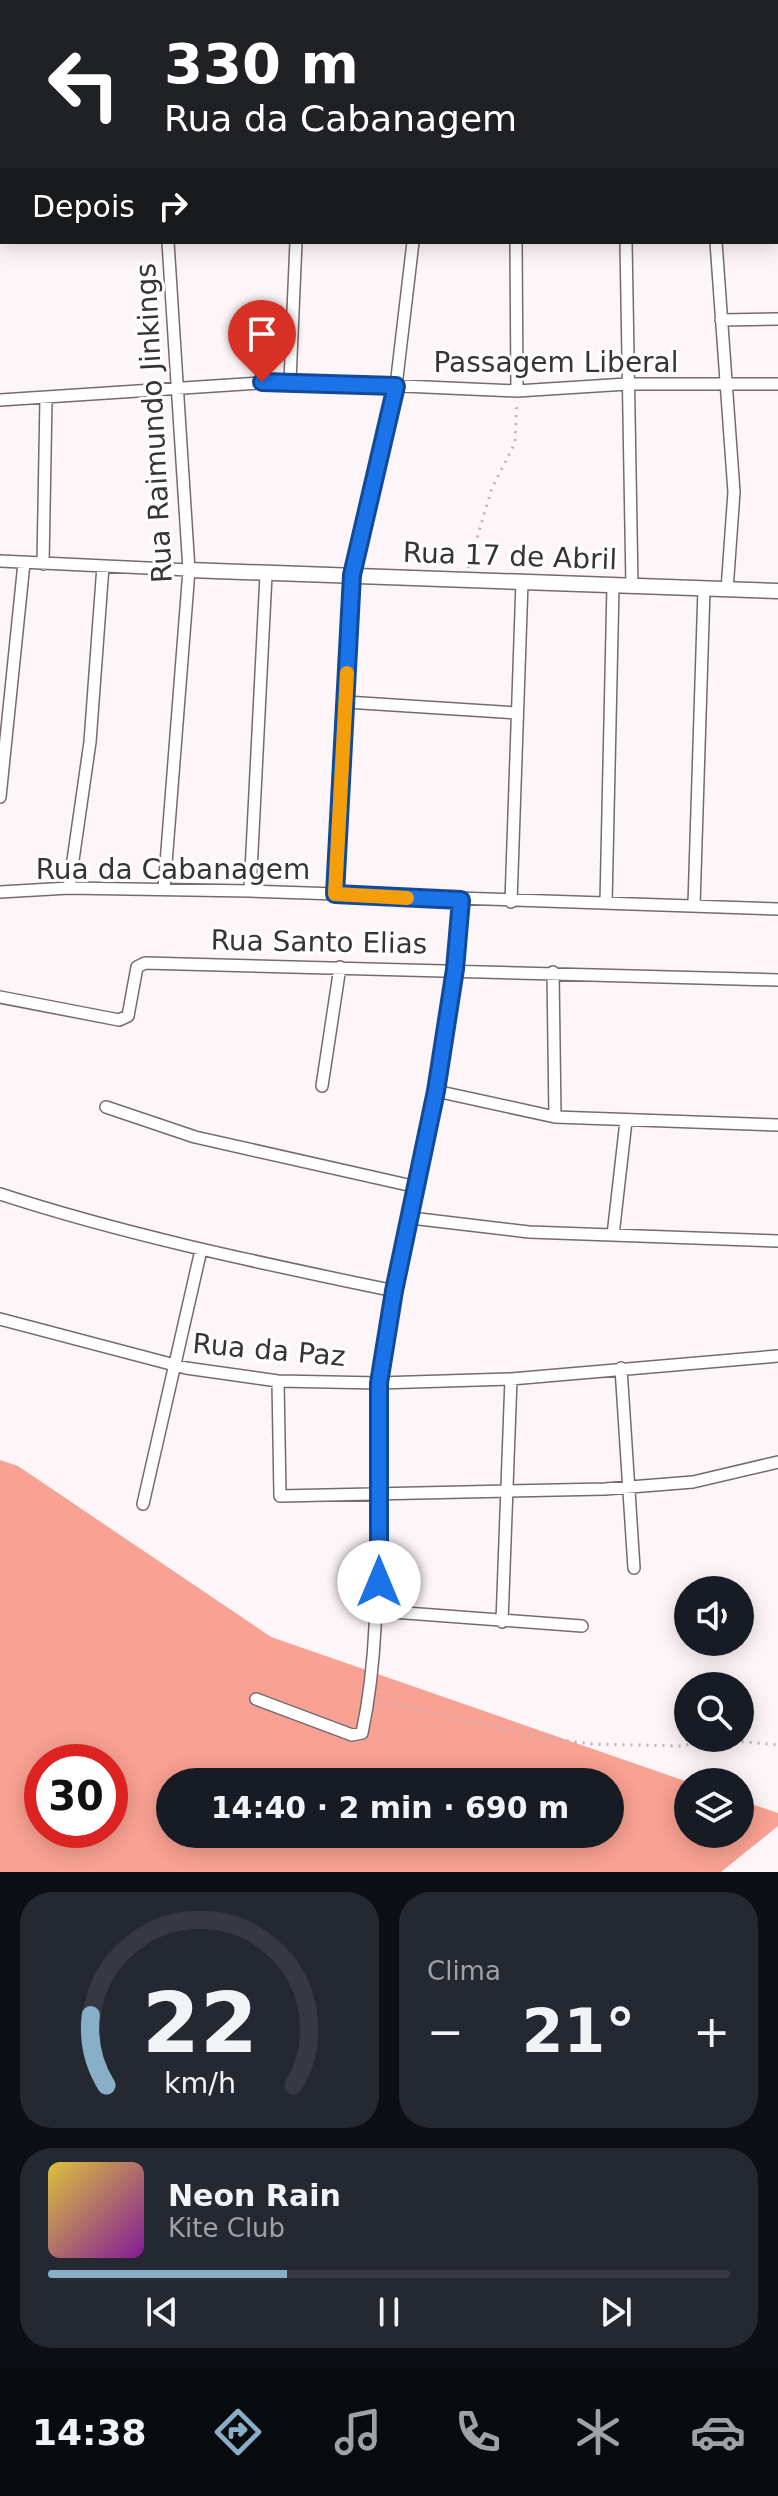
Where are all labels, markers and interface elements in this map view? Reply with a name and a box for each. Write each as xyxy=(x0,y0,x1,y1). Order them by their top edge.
text: 330 m xyxy=(164,31,359,96)
icon: left xyxy=(32,32,136,136)
text: Rua da Cabanagem xyxy=(164,98,517,139)
icon: right xyxy=(151,184,195,228)
text: Depois xyxy=(32,189,135,224)
street label: Rua Raimundo Jinkings xyxy=(129,262,179,584)
pin xyxy=(228,300,296,382)
icon: arrive xyxy=(240,312,284,356)
street label: Passagem Liberal xyxy=(433,346,679,379)
street label: Rua 17 de Abril xyxy=(402,536,618,576)
street label: Rua da Cabanagem xyxy=(36,853,310,886)
street label: Rua Santo Elias xyxy=(210,924,428,960)
street label: Rua da Paz xyxy=(191,1327,347,1373)
position arrow xyxy=(337,1540,421,1624)
map controls xyxy=(674,1576,754,1848)
button: sound xyxy=(674,1576,754,1656)
button: search xyxy=(674,1672,754,1752)
speed limit sign: 30 xyxy=(24,1744,128,1848)
button: layers xyxy=(674,1768,754,1848)
text: 14:40 · 2 min · 690 m xyxy=(211,1790,569,1825)
text: Clima xyxy=(427,1956,501,1986)
text: 22 xyxy=(142,1975,257,2072)
text: 21° xyxy=(522,1996,635,2066)
text: − xyxy=(427,2006,464,2057)
text: + xyxy=(693,2006,730,2057)
text: km/h xyxy=(163,2066,236,2100)
text: Neon Rain xyxy=(168,2178,341,2213)
text: Kite Club xyxy=(168,2213,285,2243)
icon: previous xyxy=(140,2290,184,2334)
icon: pause xyxy=(367,2290,411,2334)
icon: next xyxy=(594,2290,638,2334)
icon: directions xyxy=(210,2404,266,2460)
icon: music xyxy=(330,2404,386,2460)
icon: phone xyxy=(450,2404,506,2460)
icon: climate xyxy=(570,2404,626,2460)
icon: car xyxy=(690,2404,746,2460)
text: 14:38 xyxy=(32,2412,147,2453)

